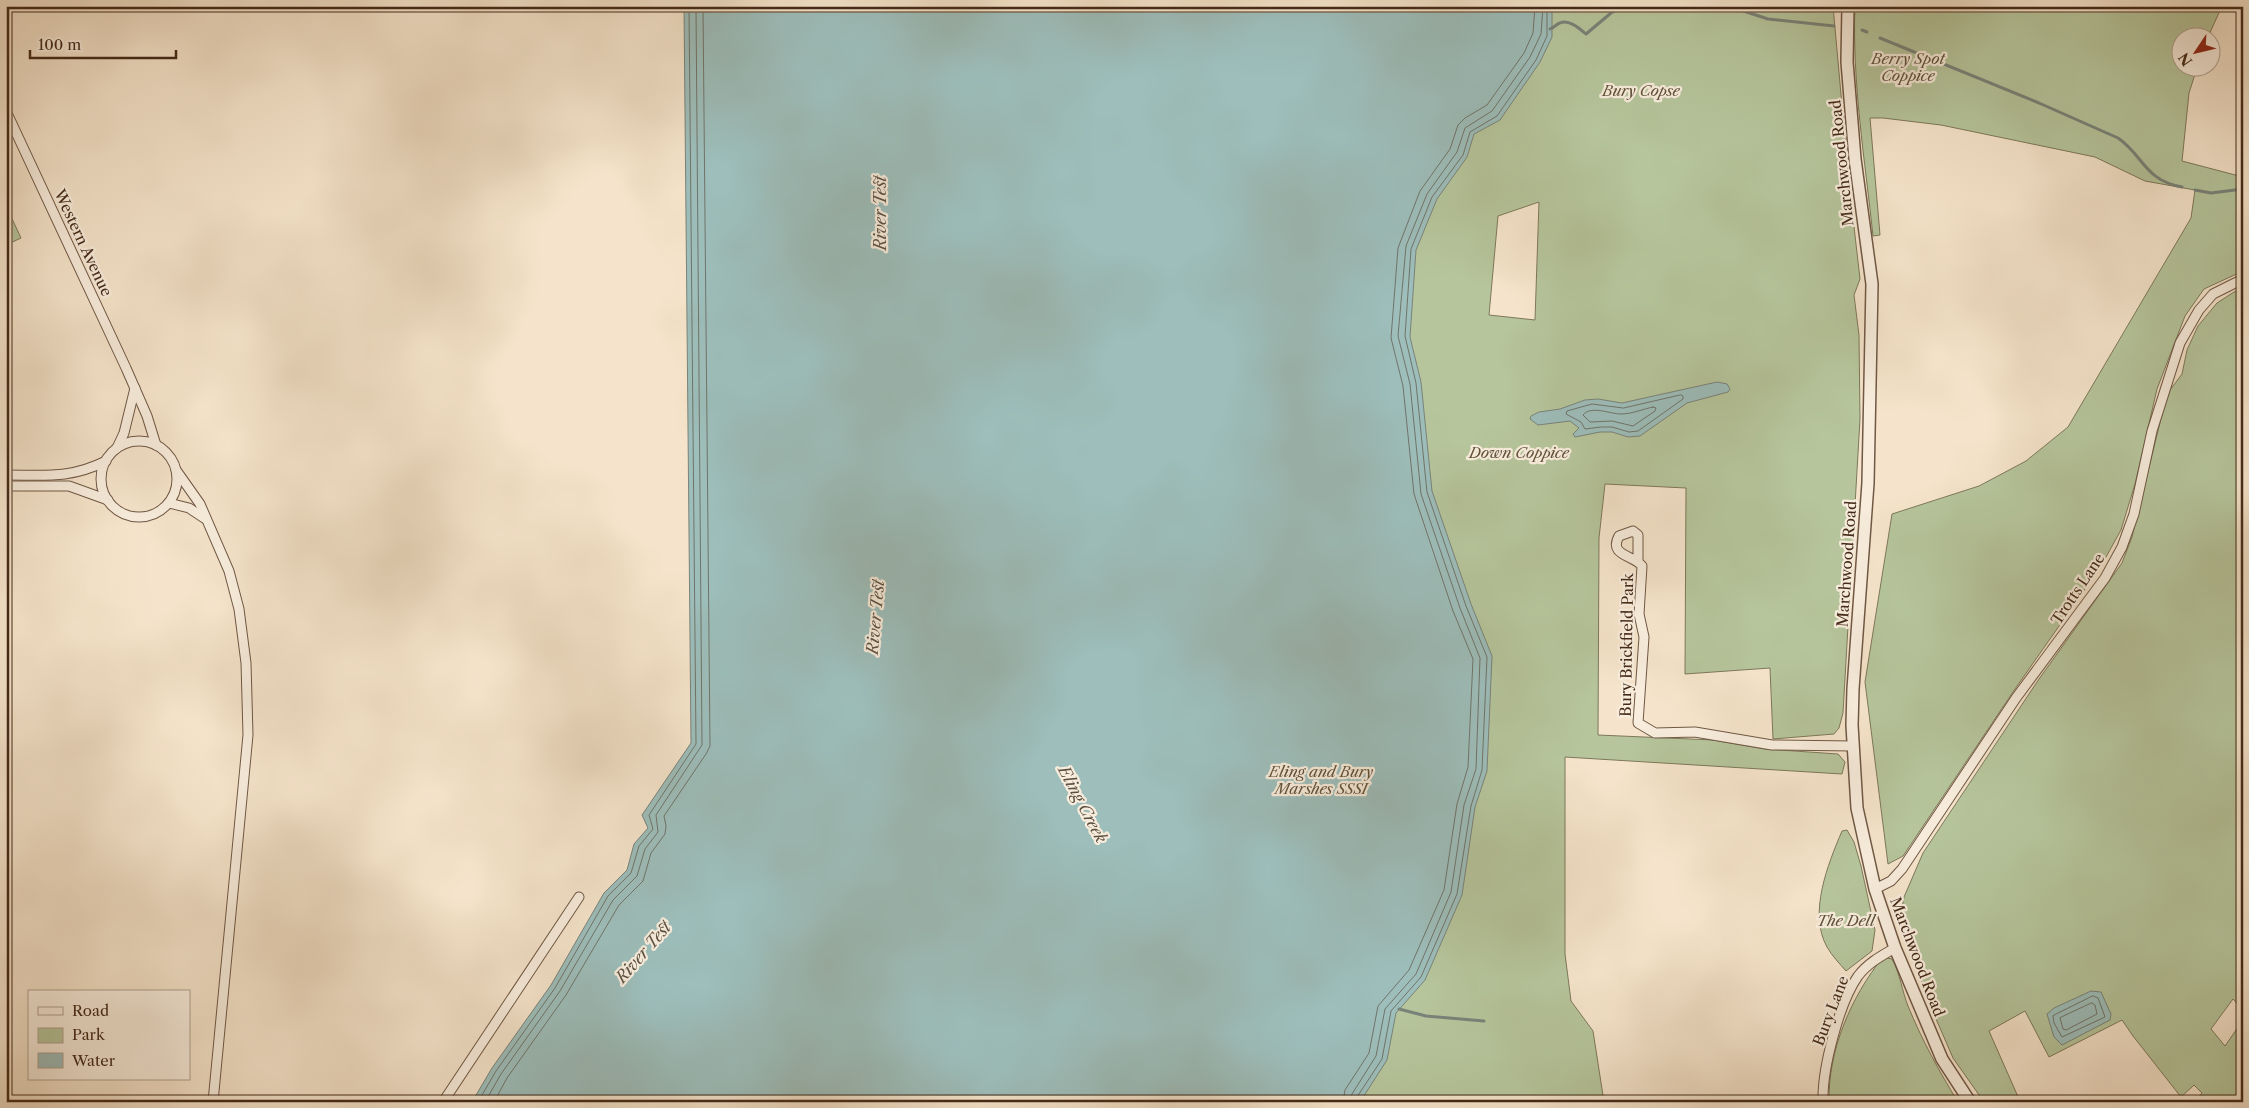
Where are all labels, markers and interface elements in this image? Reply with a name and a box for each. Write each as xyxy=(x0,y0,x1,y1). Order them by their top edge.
scale bar xyxy=(30,28,176,60)
north arrow xyxy=(2172,28,2222,78)
text: 100 m xyxy=(38,35,81,54)
park label: Berry Spot Coppice xyxy=(1870,49,1945,85)
text: N xyxy=(2174,49,2196,70)
park label: Bury Copse xyxy=(1601,81,1681,100)
street label: Marchwood Road xyxy=(1825,99,1858,227)
water label: River Test xyxy=(870,175,890,252)
street label: Western Avenue xyxy=(50,185,117,299)
park label: Down Coppice xyxy=(1468,443,1570,462)
street label: Marchwood Road xyxy=(1833,500,1860,628)
street label: Trotts Lane xyxy=(2047,549,2108,628)
street label: Bury Brickfield Park xyxy=(1616,572,1637,717)
water label: River Test xyxy=(862,578,888,657)
water label: Eling Creek xyxy=(1053,760,1112,847)
park label: Eling and Bury Marshes SSSI xyxy=(1268,762,1374,798)
street label: Marchwood Road xyxy=(1886,894,1949,1019)
park label: The Dell xyxy=(1817,911,1877,930)
water label: River Test xyxy=(610,917,676,988)
street label: Bury Lane xyxy=(1809,973,1853,1049)
legend xyxy=(28,990,190,1080)
text: Road xyxy=(72,1001,109,1020)
text: Park xyxy=(72,1025,106,1044)
text: Water xyxy=(71,1051,116,1070)

